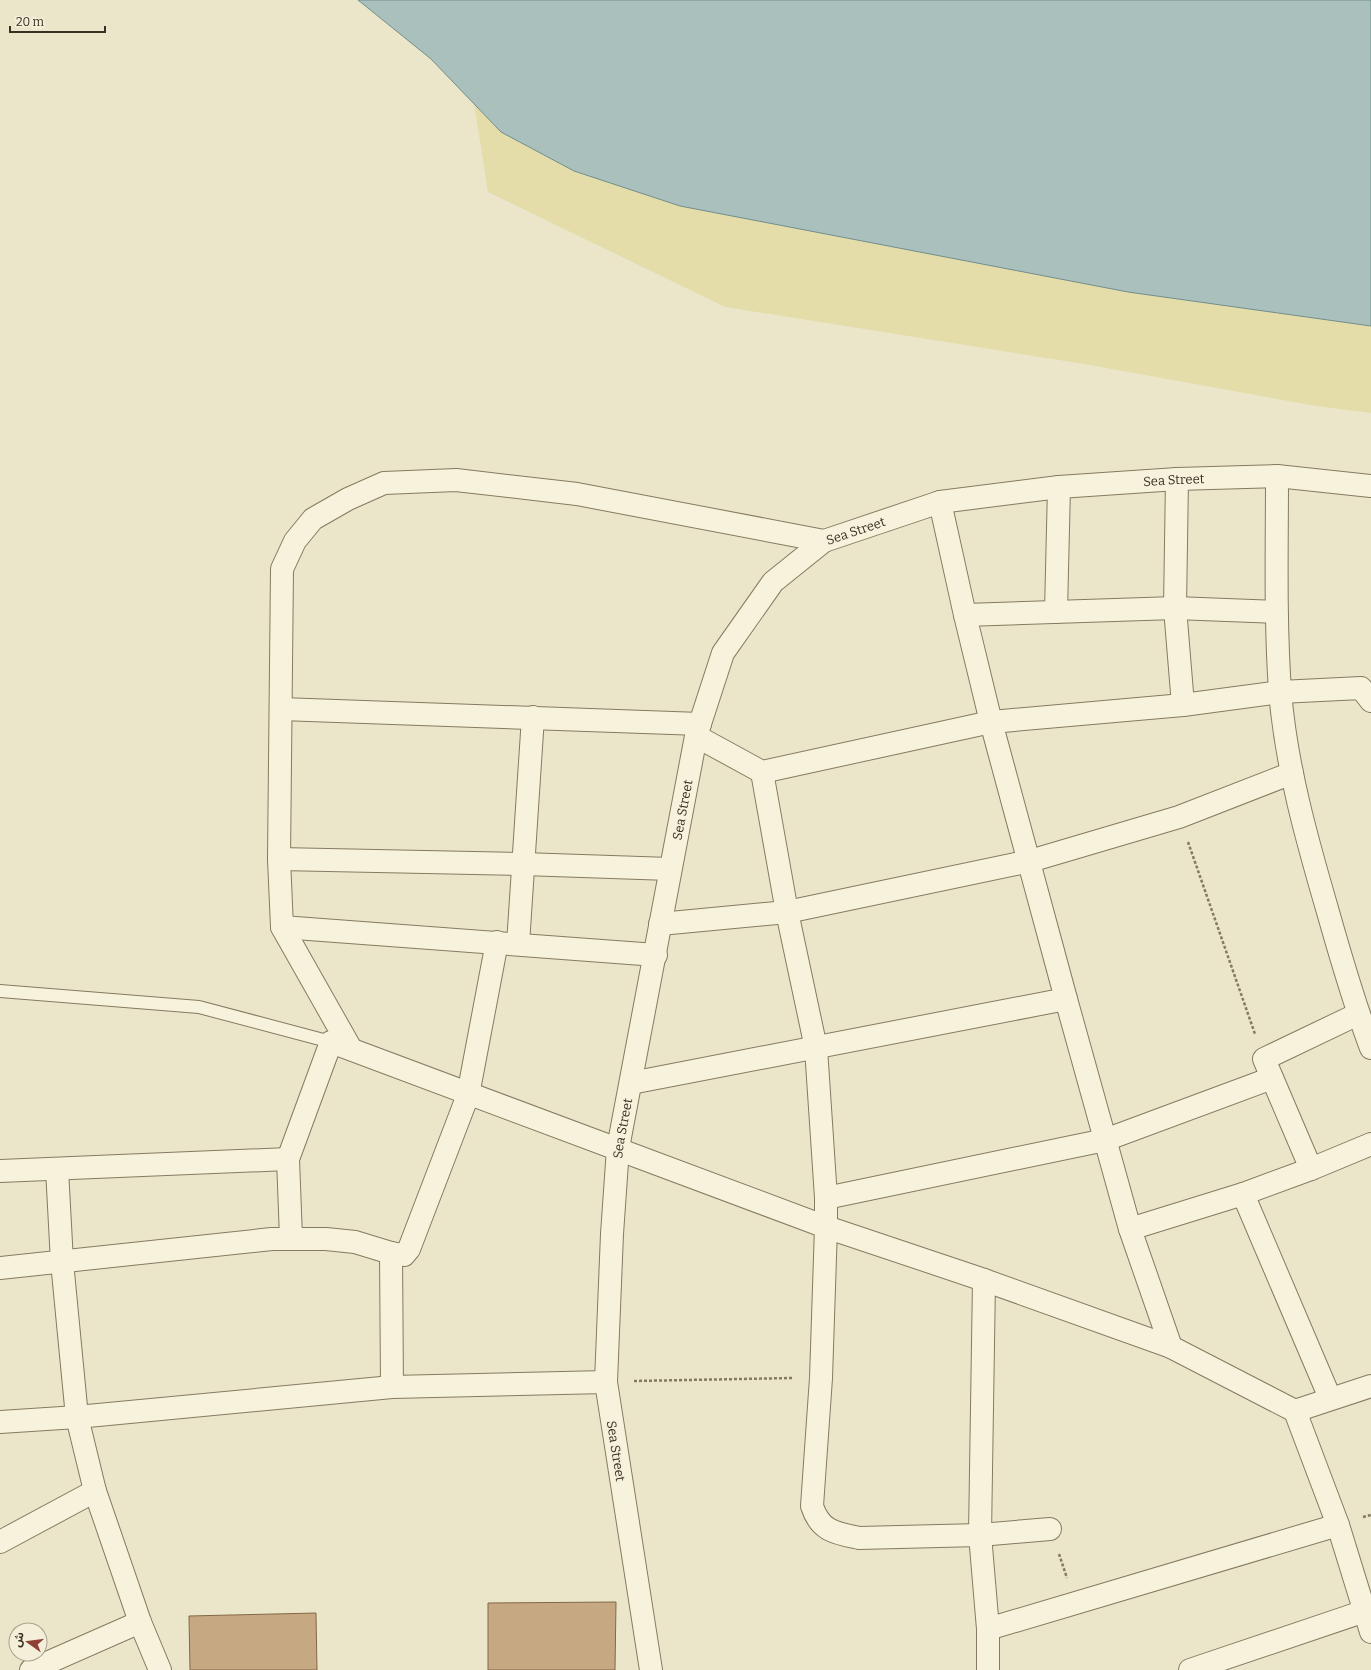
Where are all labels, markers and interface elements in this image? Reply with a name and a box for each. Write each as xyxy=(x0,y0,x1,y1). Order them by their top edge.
scale bar xyxy=(10,8,105,34)
text: 20 m xyxy=(16,15,45,29)
street label: Sea Street xyxy=(1143,471,1205,489)
street label: Sea Street xyxy=(824,513,887,547)
street label: Sea Street xyxy=(669,778,695,841)
street label: Sea Street xyxy=(610,1096,635,1159)
street label: Sea Street xyxy=(604,1420,628,1483)
north arrow xyxy=(8,1622,48,1662)
text: ش xyxy=(11,1631,27,1649)

